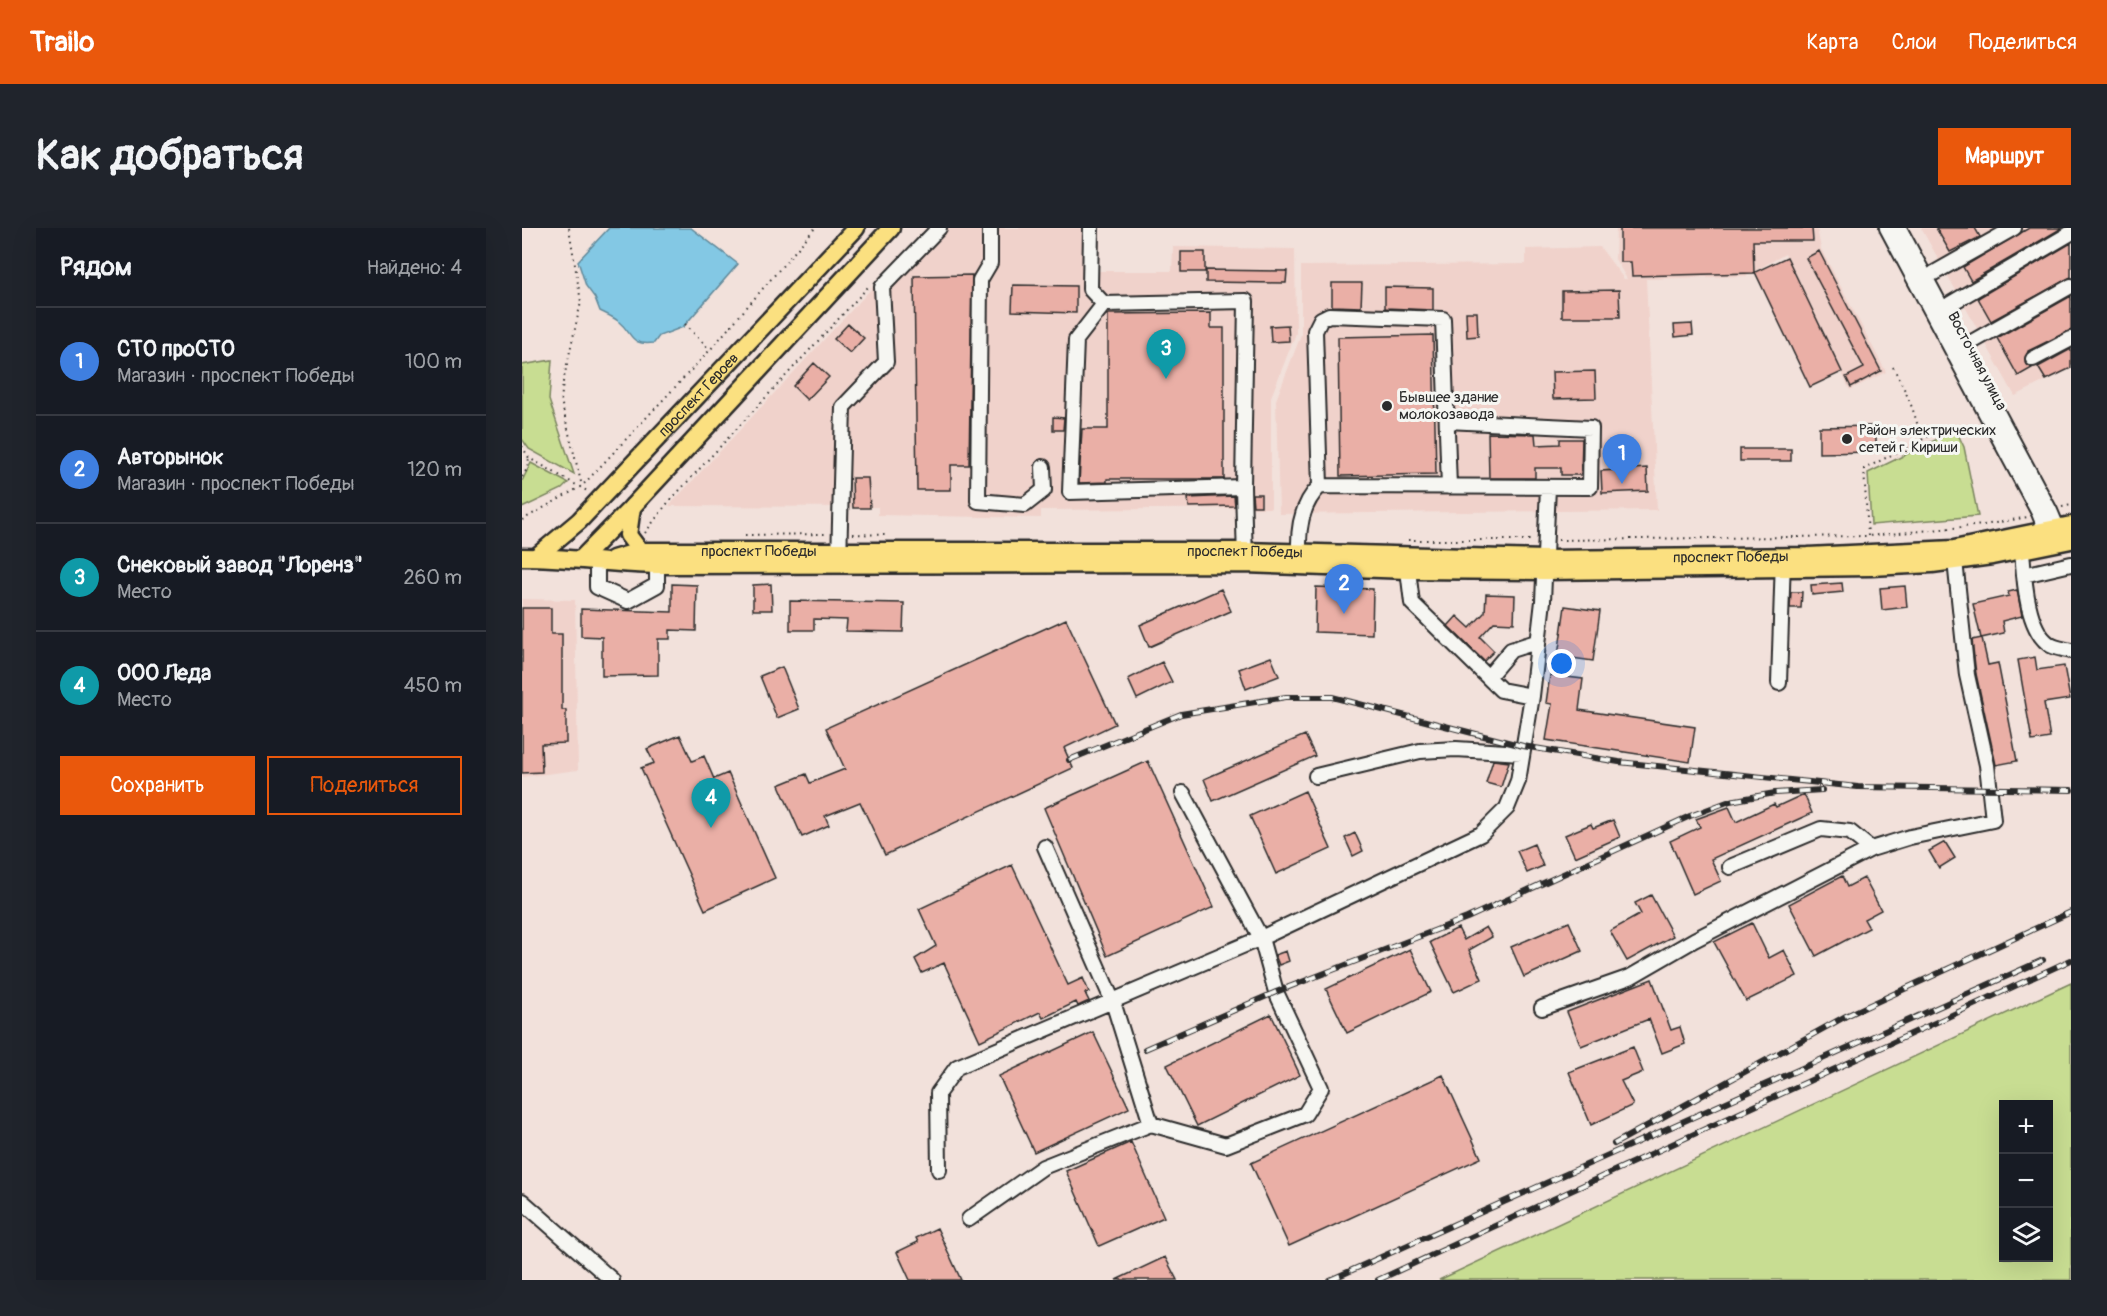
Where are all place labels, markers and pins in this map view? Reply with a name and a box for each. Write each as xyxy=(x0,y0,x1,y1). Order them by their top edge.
pin: 3 xyxy=(1146,330,1186,379)
place label: Бывшее здание молокозавода xyxy=(1399,388,1499,424)
marker: Бывшее здание молокозавода xyxy=(1380,399,1394,413)
place label: Район электрических сетей г. Кириши xyxy=(1859,421,1996,457)
marker: Район электрических сетей г. Кириши xyxy=(1840,432,1854,446)
pin: 1 xyxy=(1602,434,1642,484)
pin: 2 xyxy=(1324,564,1364,614)
pin: 4 xyxy=(692,778,730,828)

